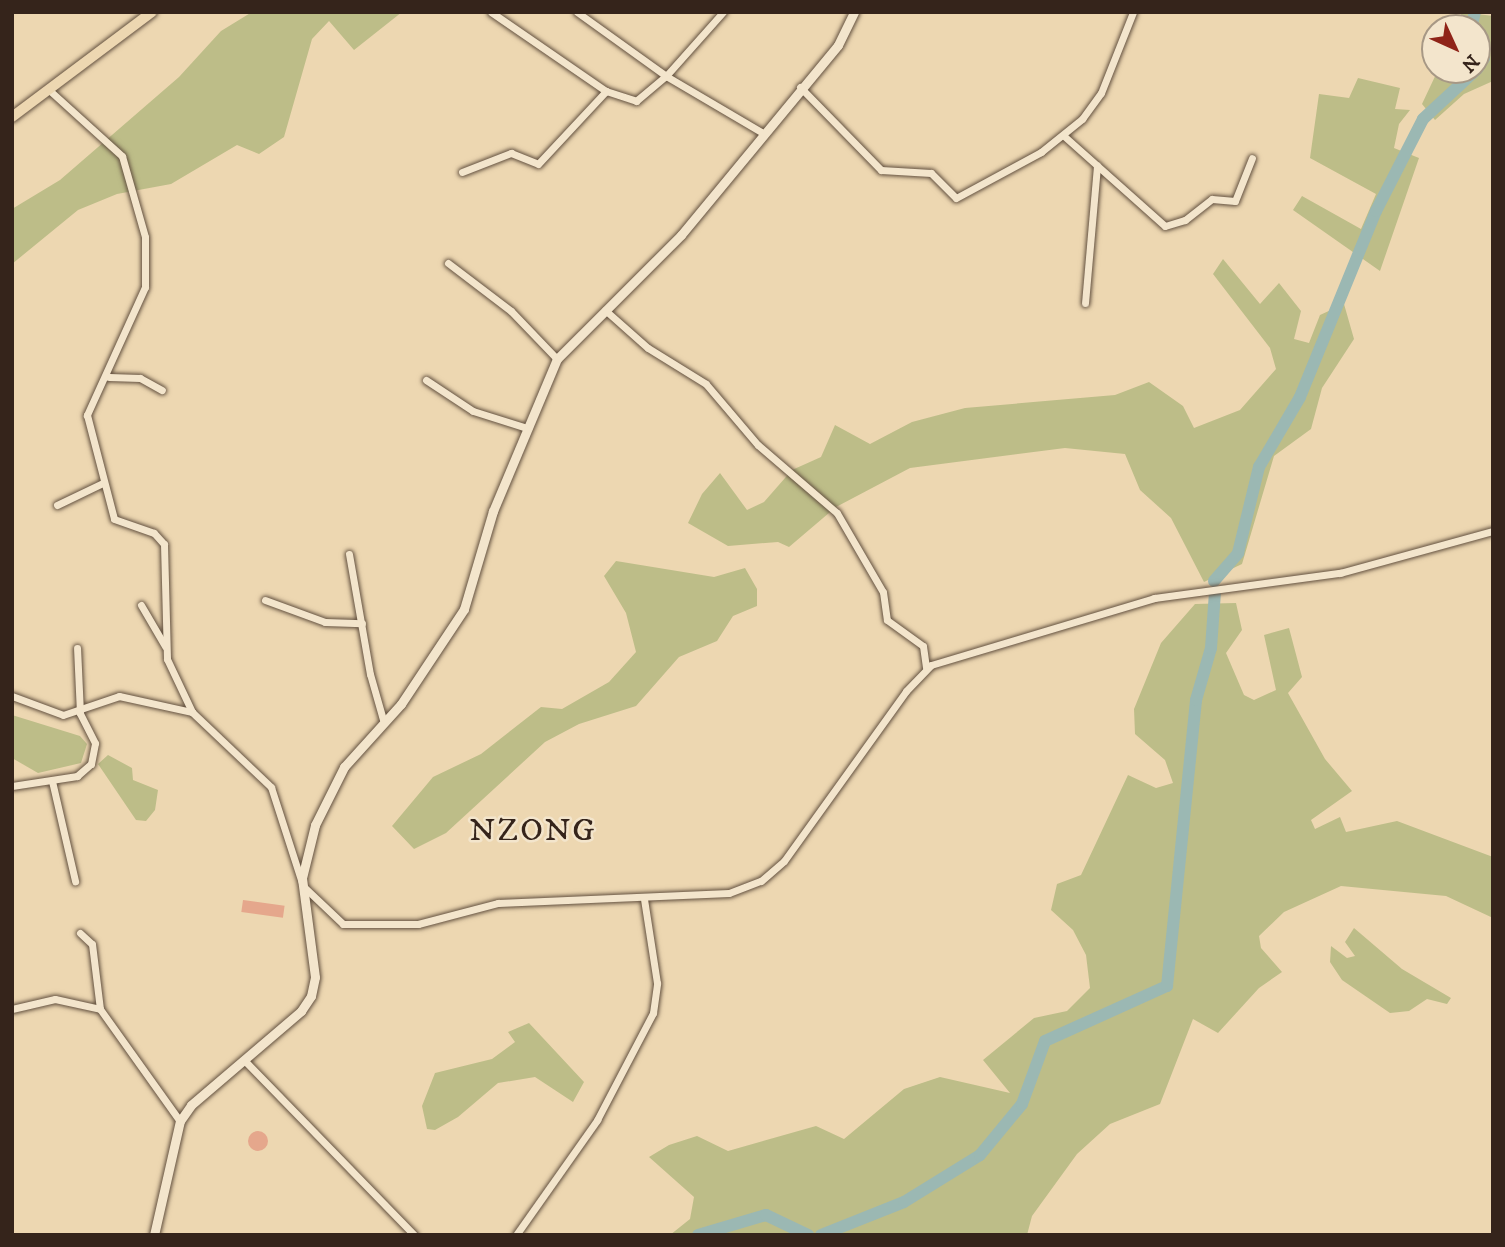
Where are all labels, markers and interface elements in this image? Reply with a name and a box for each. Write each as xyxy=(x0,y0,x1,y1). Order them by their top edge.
north arrow xyxy=(1421,14,1491,84)
text: N xyxy=(1456,49,1483,76)
district label: NZONG xyxy=(470,812,596,850)

